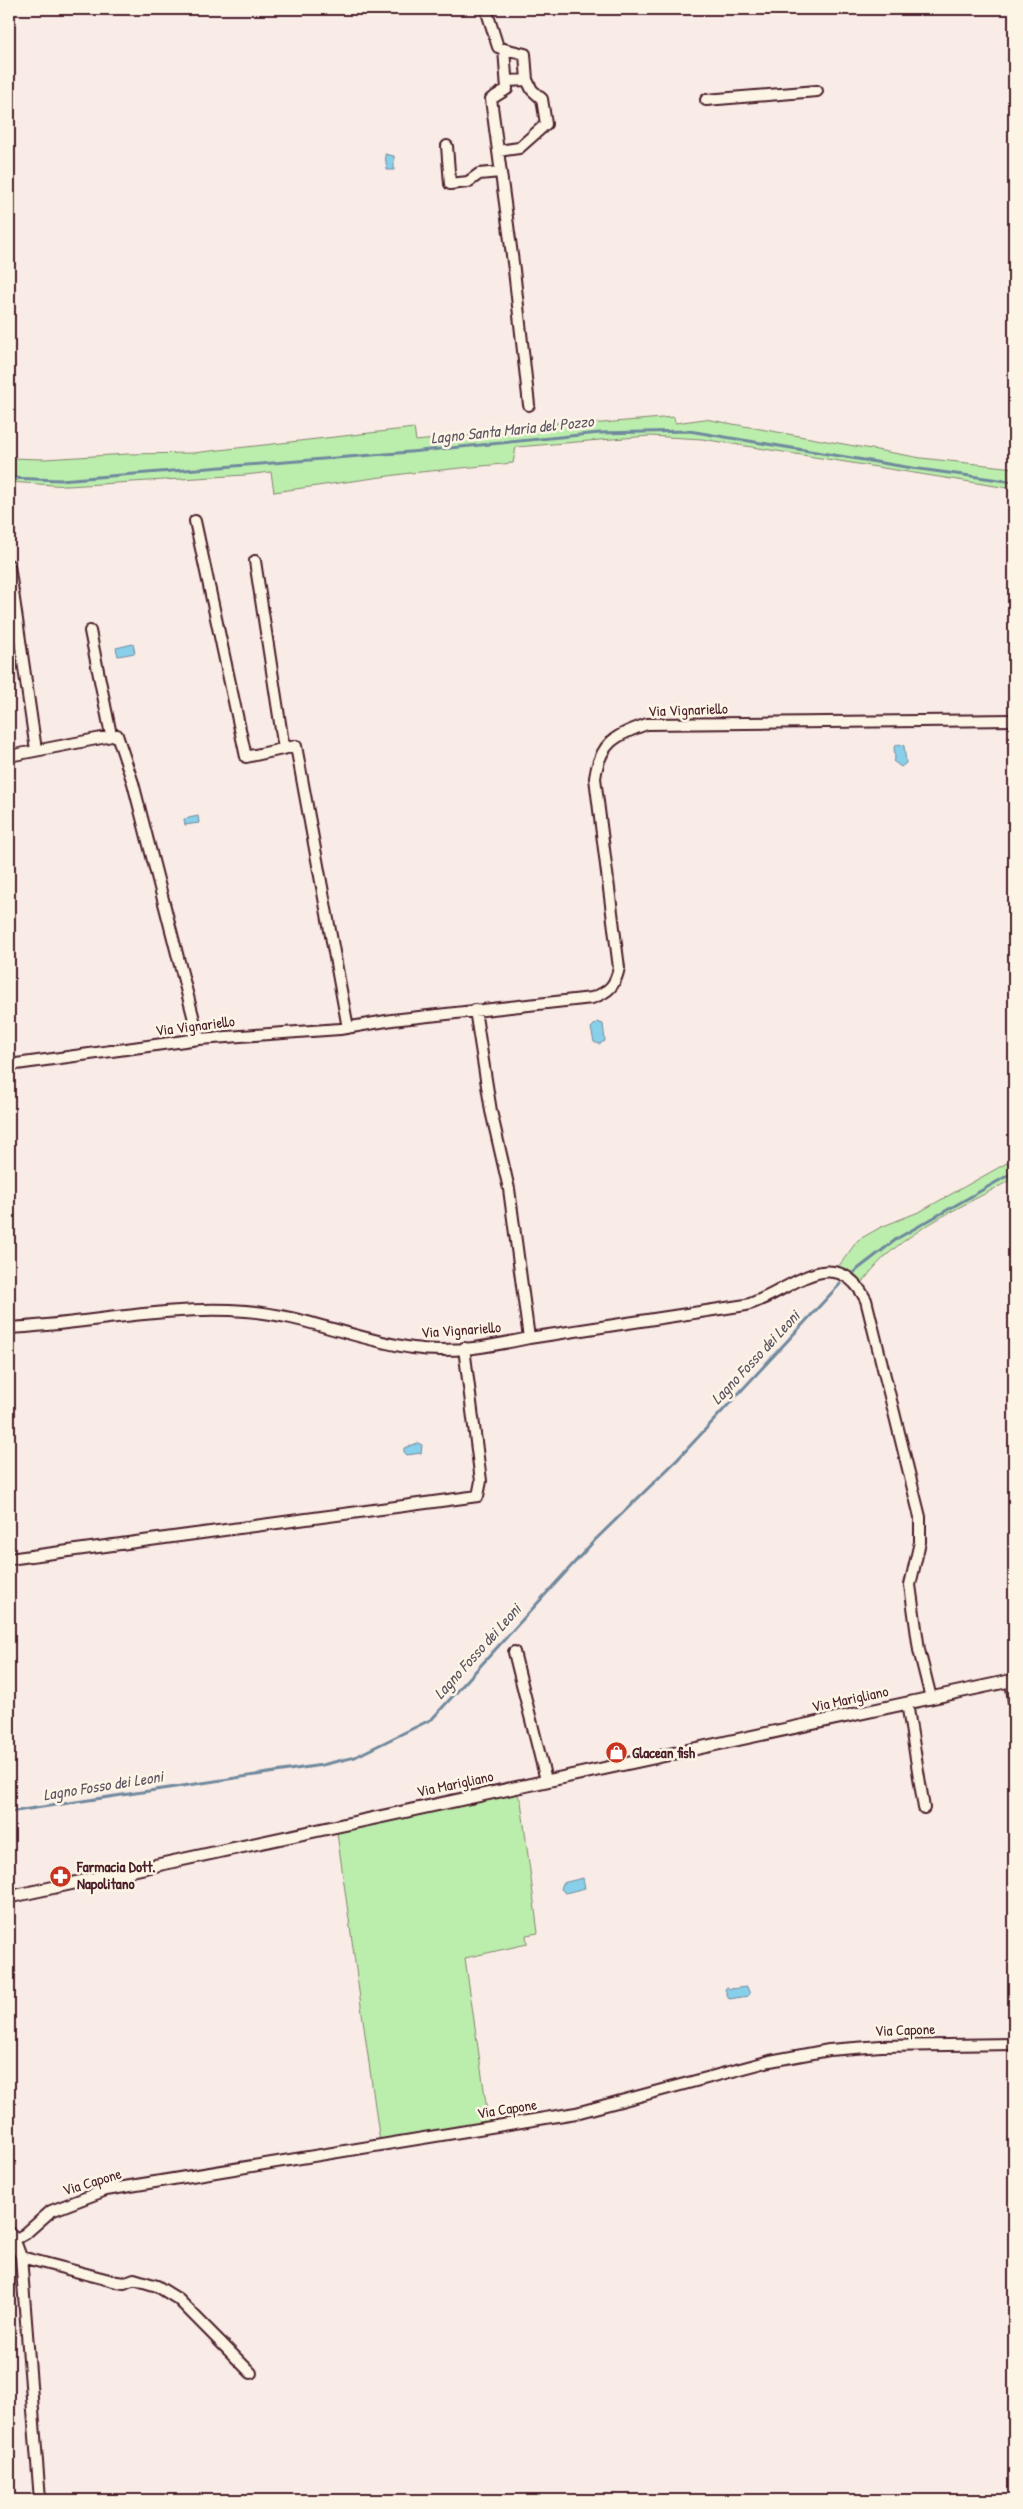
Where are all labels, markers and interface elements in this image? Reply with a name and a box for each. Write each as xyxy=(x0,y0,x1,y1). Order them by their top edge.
water label: Lagno Santa Maria del Pozzo xyxy=(430,409,596,448)
street label: Via Vignariello xyxy=(648,698,728,721)
street label: Via Vignariello xyxy=(154,1010,236,1041)
water label: Lagno Fosso dei Leoni xyxy=(706,1304,805,1409)
street label: Via Vignariello xyxy=(420,1316,502,1343)
water label: Lagno Fosso dei Leoni xyxy=(428,1598,527,1703)
street label: Via Marigliano xyxy=(810,1680,890,1717)
shop icon: Glacean fish xyxy=(604,1741,628,1765)
place label: Glacean fish xyxy=(632,1742,696,1763)
water label: Lagno Fosso dei Leoni xyxy=(41,1764,166,1805)
street label: Via Marigliano xyxy=(415,1765,495,1802)
place label: Farmacia Dott. Napolitano xyxy=(76,1856,156,1895)
pharmacy icon: Farmacia Dott. Napolitano xyxy=(49,1864,73,1888)
street label: Via Capone xyxy=(874,2018,936,2041)
street label: Via Capone xyxy=(475,2093,538,2124)
street label: Via Capone xyxy=(60,2163,124,2200)

